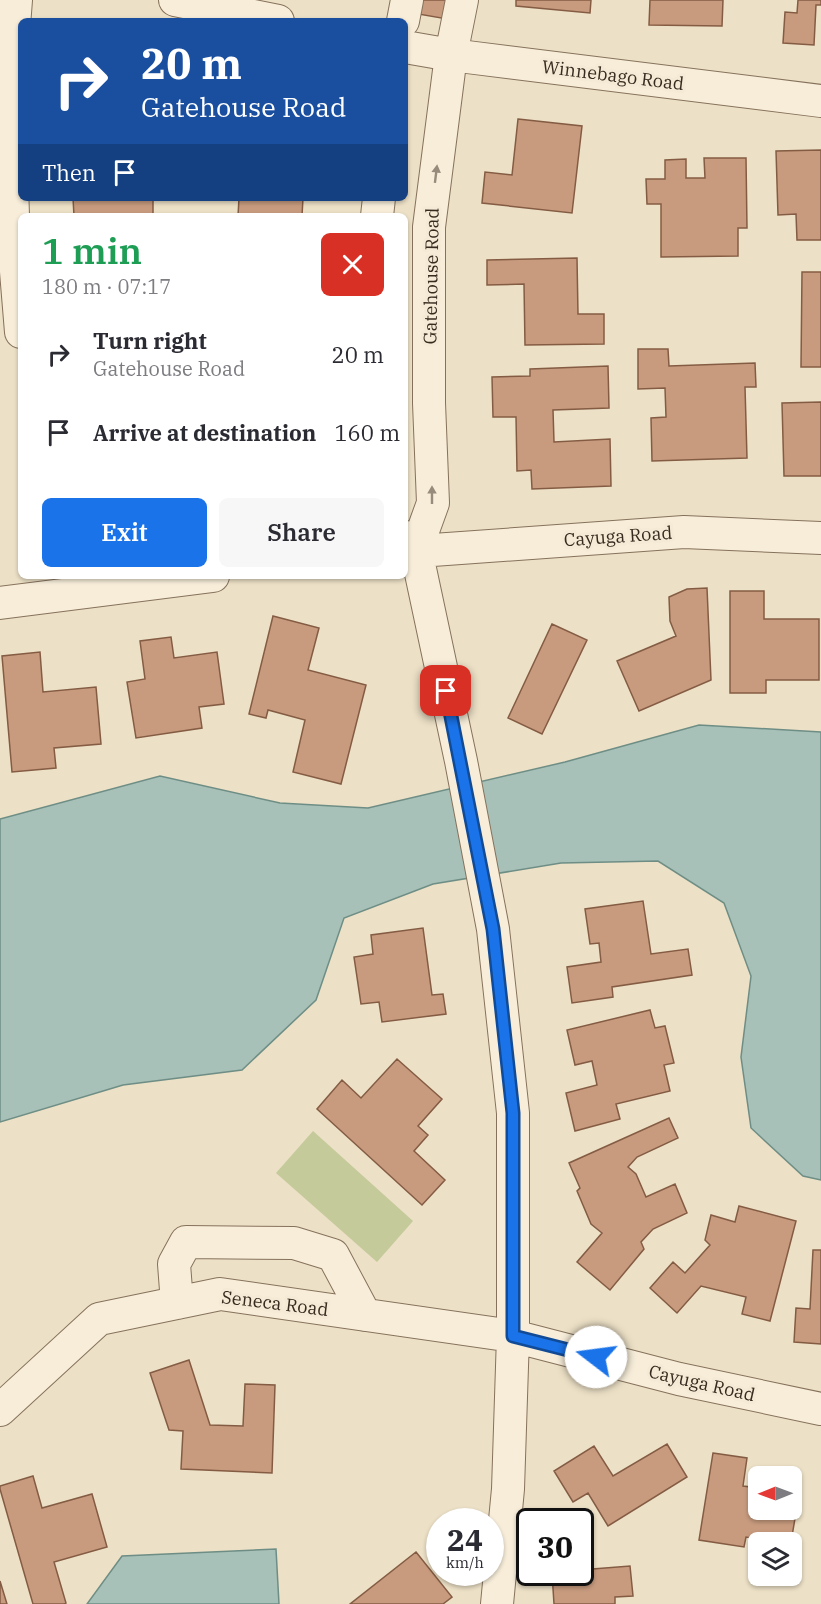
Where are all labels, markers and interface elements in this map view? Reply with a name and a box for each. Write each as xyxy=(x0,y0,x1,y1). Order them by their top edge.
text: 20 m xyxy=(141,36,242,91)
icon: right xyxy=(42,42,120,120)
street label: Winnebago Road xyxy=(541,55,685,95)
text: Gatehouse Road xyxy=(141,89,346,124)
icon: arrive xyxy=(108,156,141,189)
text: Then xyxy=(42,158,96,187)
one-way arrow xyxy=(431,165,441,184)
street label: Gatehouse Road xyxy=(418,207,444,345)
text: 1 min xyxy=(42,227,142,274)
button: close xyxy=(321,233,384,296)
text: 180 m · 07:17 xyxy=(42,273,171,300)
text: Turn right xyxy=(93,326,207,355)
icon: right xyxy=(42,338,75,371)
text: 20 m xyxy=(332,340,384,369)
text: Gatehouse Road xyxy=(93,355,245,382)
icon: arrive xyxy=(42,416,75,449)
text: Arrive at destination xyxy=(93,418,316,447)
text: 160 m xyxy=(334,418,400,447)
one-way arrow xyxy=(428,485,437,504)
button: Exit xyxy=(42,498,207,567)
button: Share xyxy=(219,498,384,567)
street label: Cayuga Road xyxy=(563,521,673,551)
pin xyxy=(420,665,471,716)
icon: arrive xyxy=(429,674,462,707)
street label: Seneca Road xyxy=(220,1285,330,1321)
position arrow xyxy=(564,1325,628,1389)
street label: Cayuga Road xyxy=(647,1360,758,1406)
north arrow xyxy=(748,1466,802,1520)
map controls xyxy=(748,1466,802,1586)
speed limit sign: 30 xyxy=(516,1508,594,1586)
text: 24 xyxy=(447,1520,483,1559)
button: layers xyxy=(748,1532,802,1586)
text: km/h xyxy=(446,1553,484,1572)

